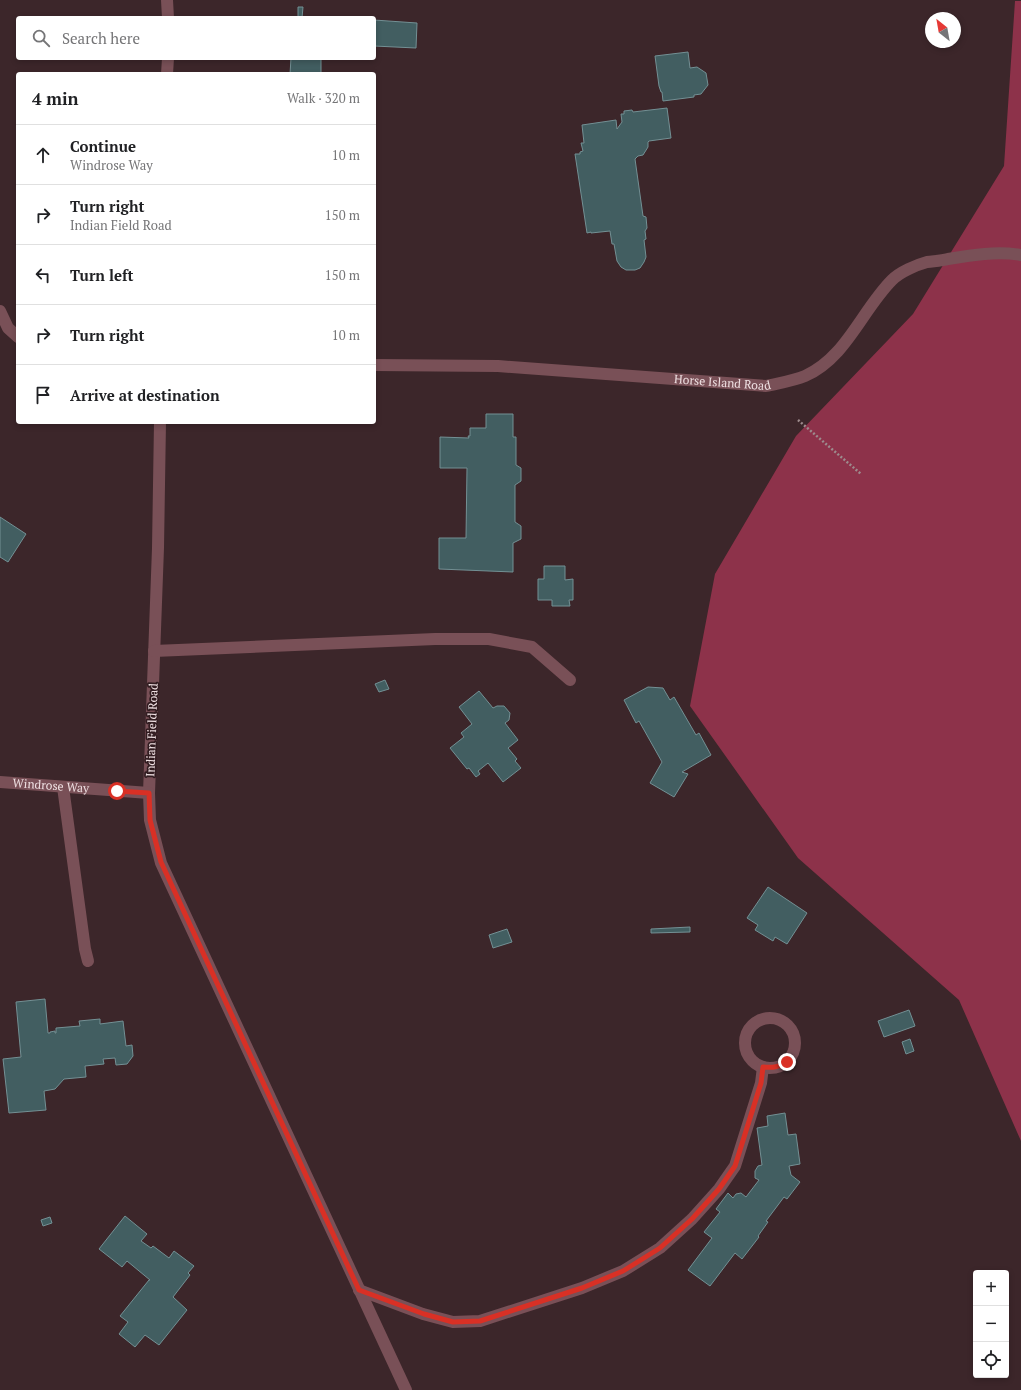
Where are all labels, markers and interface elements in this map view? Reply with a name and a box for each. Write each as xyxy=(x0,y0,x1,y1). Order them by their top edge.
north arrow xyxy=(925,12,961,48)
search box xyxy=(16,16,376,60)
icon: search xyxy=(30,27,52,49)
text: Search here xyxy=(62,28,140,48)
text: 4 min xyxy=(32,87,79,110)
text: Walk · 320 m xyxy=(287,89,360,107)
text: Continue xyxy=(70,136,136,156)
icon: ahead xyxy=(32,144,54,166)
text: 10 m xyxy=(332,146,360,164)
text: Windrose Way xyxy=(70,156,153,174)
text: Turn right xyxy=(70,196,145,216)
icon: right xyxy=(32,204,54,226)
text: 150 m xyxy=(325,206,360,224)
text: Indian Field Road xyxy=(70,216,172,234)
icon: left xyxy=(32,264,54,286)
text: Turn left xyxy=(70,265,134,285)
text: 150 m xyxy=(325,266,360,284)
icon: right xyxy=(32,324,54,346)
text: Turn right xyxy=(70,325,145,345)
text: 10 m xyxy=(332,326,360,344)
street label: Horse Island Road xyxy=(674,371,772,393)
icon: arrive xyxy=(32,384,54,406)
text: Arrive at destination xyxy=(70,385,220,405)
street label: Indian Field Road xyxy=(142,682,161,777)
street label: Windrose Way xyxy=(12,775,91,796)
route start xyxy=(108,782,126,800)
route end xyxy=(778,1053,796,1071)
map controls xyxy=(973,1270,1009,1378)
button: + xyxy=(973,1270,1009,1306)
button: − xyxy=(973,1306,1009,1342)
button: locate xyxy=(973,1342,1009,1378)

